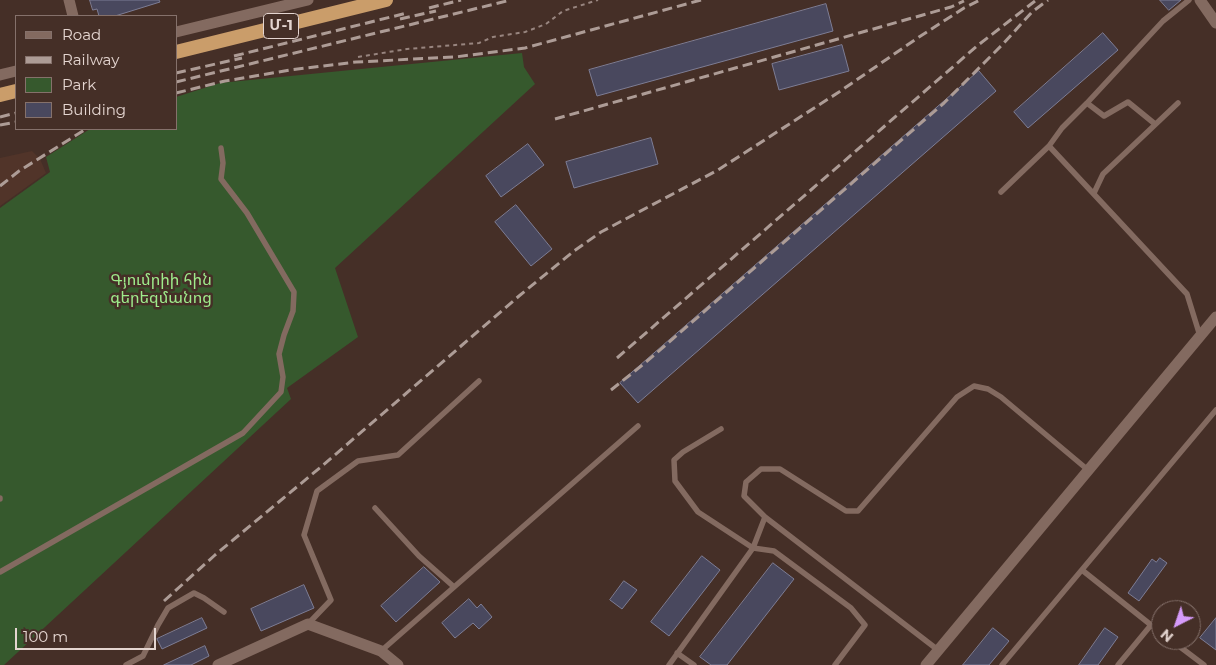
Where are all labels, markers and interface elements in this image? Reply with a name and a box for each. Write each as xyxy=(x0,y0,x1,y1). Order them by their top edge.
road number: Մ-1 xyxy=(264,14,298,38)
legend xyxy=(15,15,178,130)
text: Road xyxy=(62,25,101,44)
text: Railway xyxy=(62,50,119,69)
text: Park xyxy=(62,75,96,94)
text: Building xyxy=(62,100,126,119)
park label: Գյումրիի հին գերեզմանոց xyxy=(110,270,212,308)
north arrow xyxy=(1151,600,1201,650)
scale bar xyxy=(18,618,159,650)
text: N xyxy=(1157,625,1177,646)
text: 100 m xyxy=(23,627,68,646)

